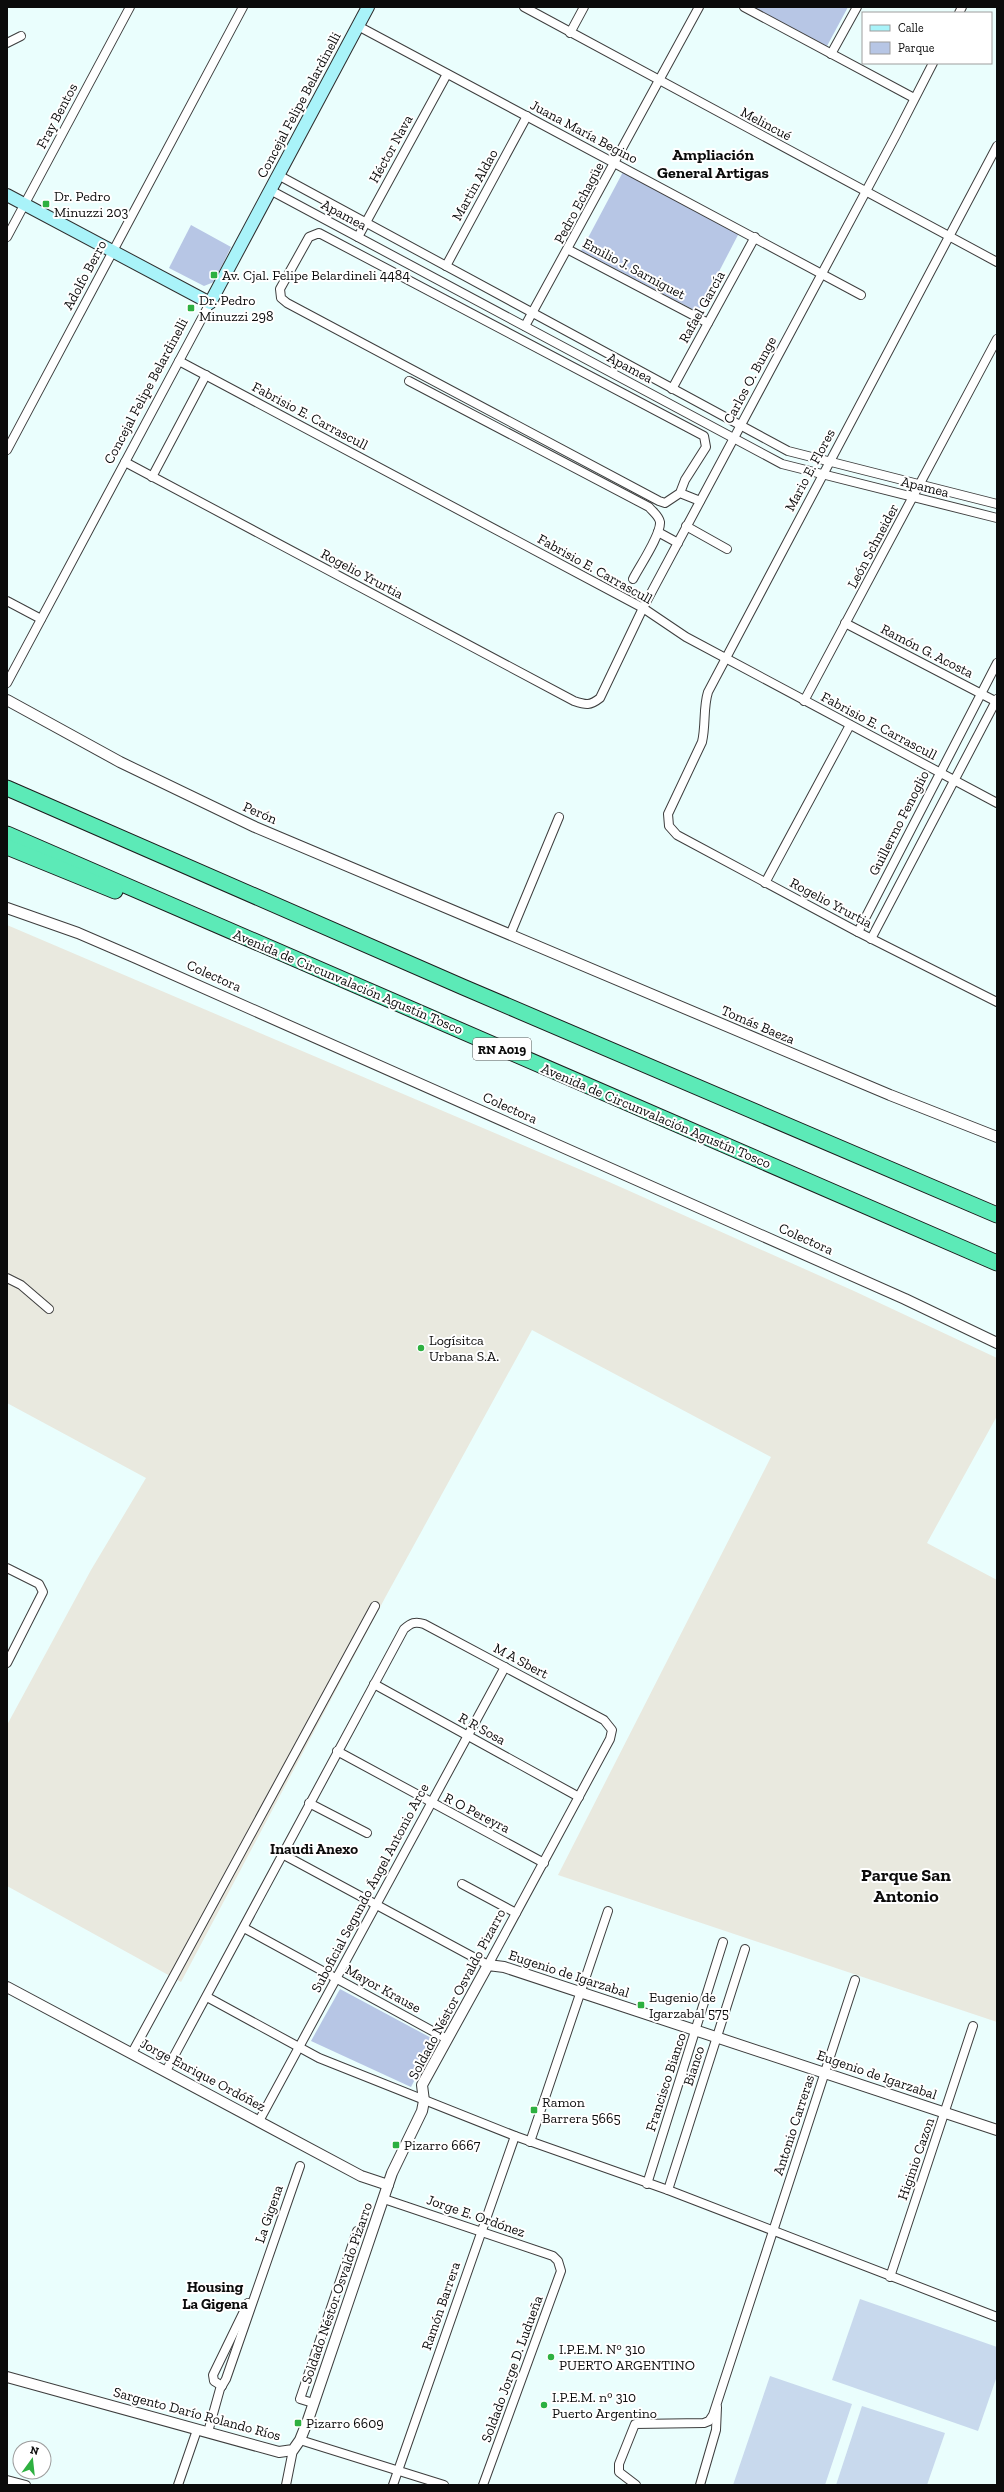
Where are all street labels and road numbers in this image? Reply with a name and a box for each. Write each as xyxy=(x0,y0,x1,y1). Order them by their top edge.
street label: Concejal Felipe Belardinelli xyxy=(253,29,345,181)
street label: Fray Bentos xyxy=(33,80,81,152)
street label: Juana María Begino xyxy=(527,97,641,167)
street label: Melincué xyxy=(738,104,795,145)
street label: Héctor Nava xyxy=(365,112,417,186)
street label: Martin Aldao xyxy=(448,146,502,224)
street label: Pedro Echagüe xyxy=(550,159,608,247)
street label: Apamea xyxy=(318,196,370,234)
street label: Emilio J. Sarniguet xyxy=(580,235,689,304)
street label: Adolfo Berro xyxy=(60,237,110,313)
street label: Rafael García xyxy=(675,268,729,346)
street label: Concejal Felipe Belardinelli xyxy=(100,315,192,467)
street label: Carlos O. Bunge xyxy=(720,333,780,427)
street label: Apamea xyxy=(604,349,656,387)
street label: Fabrisio E. Carrascull xyxy=(249,378,371,454)
street label: Mario E. Flores xyxy=(781,426,839,514)
street label: Apamea xyxy=(899,473,951,501)
street label: León Schneider xyxy=(844,501,902,591)
street label: Fabrisio E. Carrascull xyxy=(535,530,656,608)
street label: Rogelio Yrurtia xyxy=(318,545,406,603)
street label: Ramón G. Acosta xyxy=(878,620,976,682)
street label: Fabrisio E. Carrascull xyxy=(818,688,940,764)
street label: Guillermo Fenoglio xyxy=(865,768,933,878)
street label: Perón xyxy=(240,798,280,828)
street label: Rogelio Yrurtia xyxy=(787,874,875,932)
street label: Avenida de Circunvalación Agustín Tosco xyxy=(231,926,465,1038)
street label: Colectora xyxy=(184,956,244,996)
street label: Tomás Baeza xyxy=(719,1002,798,1048)
road number: RN A019 xyxy=(473,1038,531,1060)
street label: Avenida de Circunvalación Agustín Tosco xyxy=(539,1060,773,1172)
street label: Colectora xyxy=(480,1088,540,1128)
street label: Colectora xyxy=(776,1219,836,1259)
street label: M A Sbert xyxy=(491,1640,552,1683)
street label: R R Sosa xyxy=(456,1709,509,1749)
street label: Suboficial Segundo Ángel Antonio Arce xyxy=(307,1780,433,1995)
street label: R O Pereyra xyxy=(441,1789,513,1837)
street label: Soldado Néstor Osvaldo Pizarro xyxy=(405,1906,509,2082)
street label: Eugenio de Igarzabal xyxy=(507,1946,632,2002)
street label: Mayor Krause xyxy=(342,1961,424,2017)
street label: Francisco Bianco xyxy=(642,2031,690,2133)
street label: Jorge Enrique Ordóñez xyxy=(137,2035,269,2116)
street label: Bianco xyxy=(680,2044,708,2088)
street label: Eugenio de Igarzabal xyxy=(815,2046,939,2104)
street label: Antonio Carreras xyxy=(770,2073,818,2177)
street label: Higinio Cazon xyxy=(894,2116,938,2202)
street label: La Gigena xyxy=(251,2183,287,2245)
street label: Jorge E. Ordónez xyxy=(425,2191,528,2241)
street label: Soldado Néstor Osvaldo Pizarro xyxy=(298,2200,376,2386)
street label: Ramón Barrera xyxy=(418,2259,464,2352)
street label: Soldado Jorge D. Ludueña xyxy=(478,2293,547,2445)
street label: Sargento Darío Rolando Ríos xyxy=(111,2383,283,2445)

